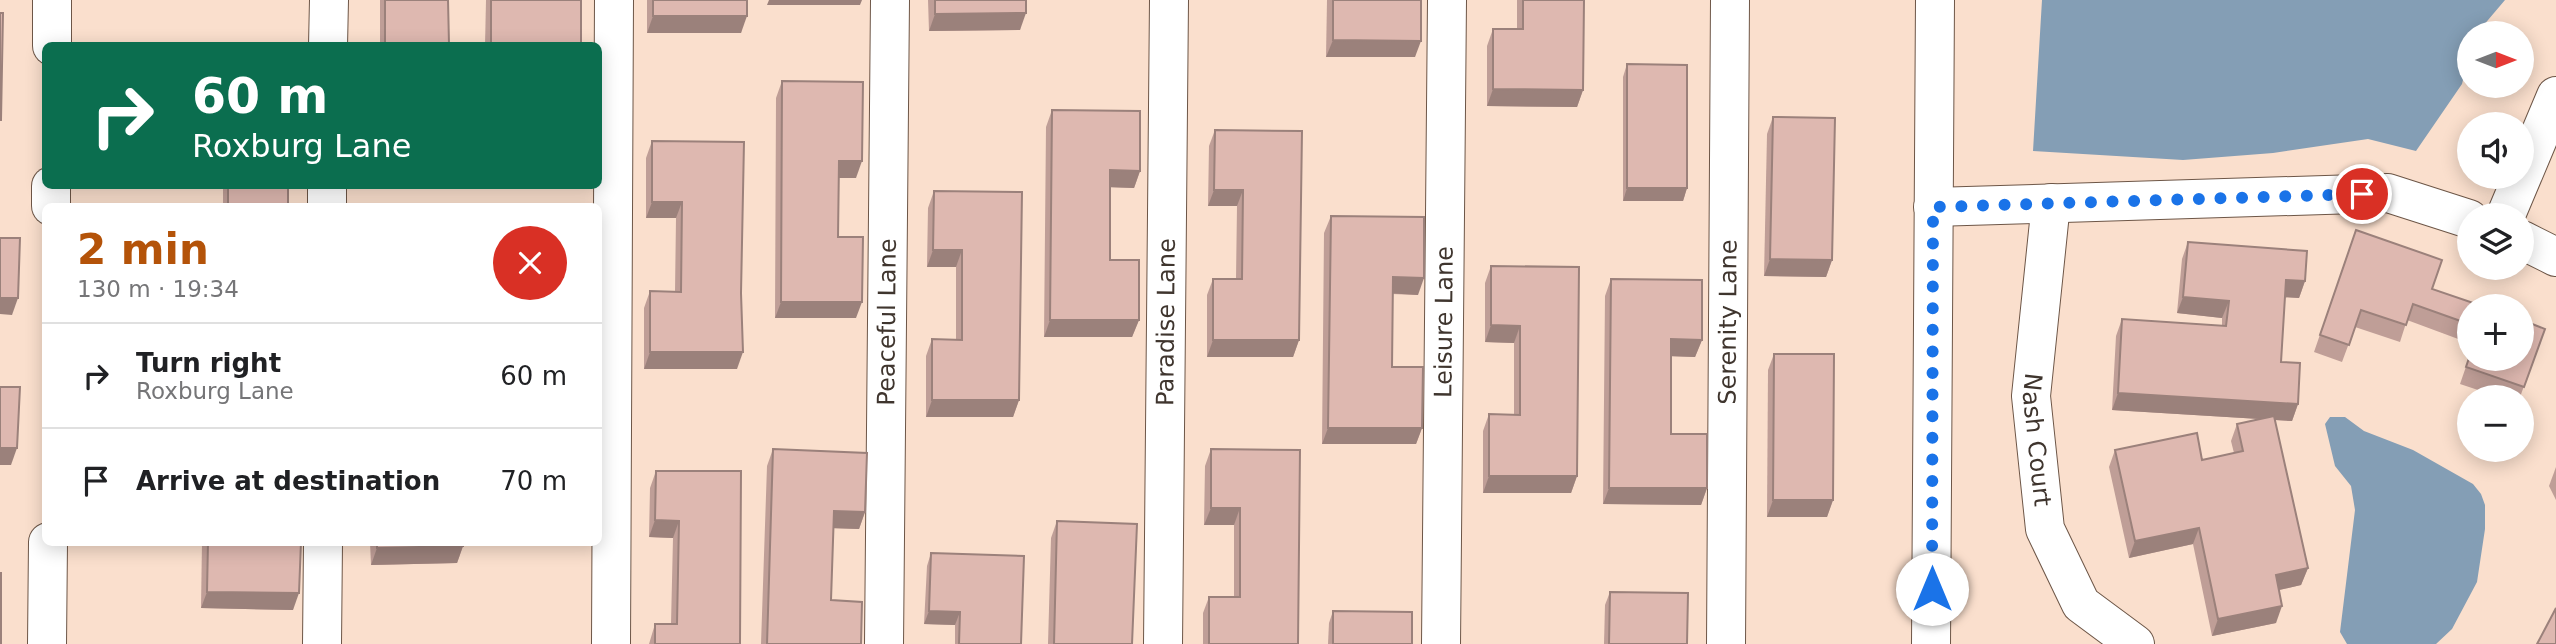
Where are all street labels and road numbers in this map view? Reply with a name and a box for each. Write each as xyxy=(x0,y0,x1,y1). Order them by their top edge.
street label: Peaceful Lane xyxy=(872,238,902,406)
street label: Paradise Lane xyxy=(1151,238,1181,406)
street label: Serenity Lane xyxy=(1713,239,1743,405)
street label: Leisure Lane xyxy=(1429,246,1459,398)
street label: Nash Court xyxy=(2017,372,2057,508)

